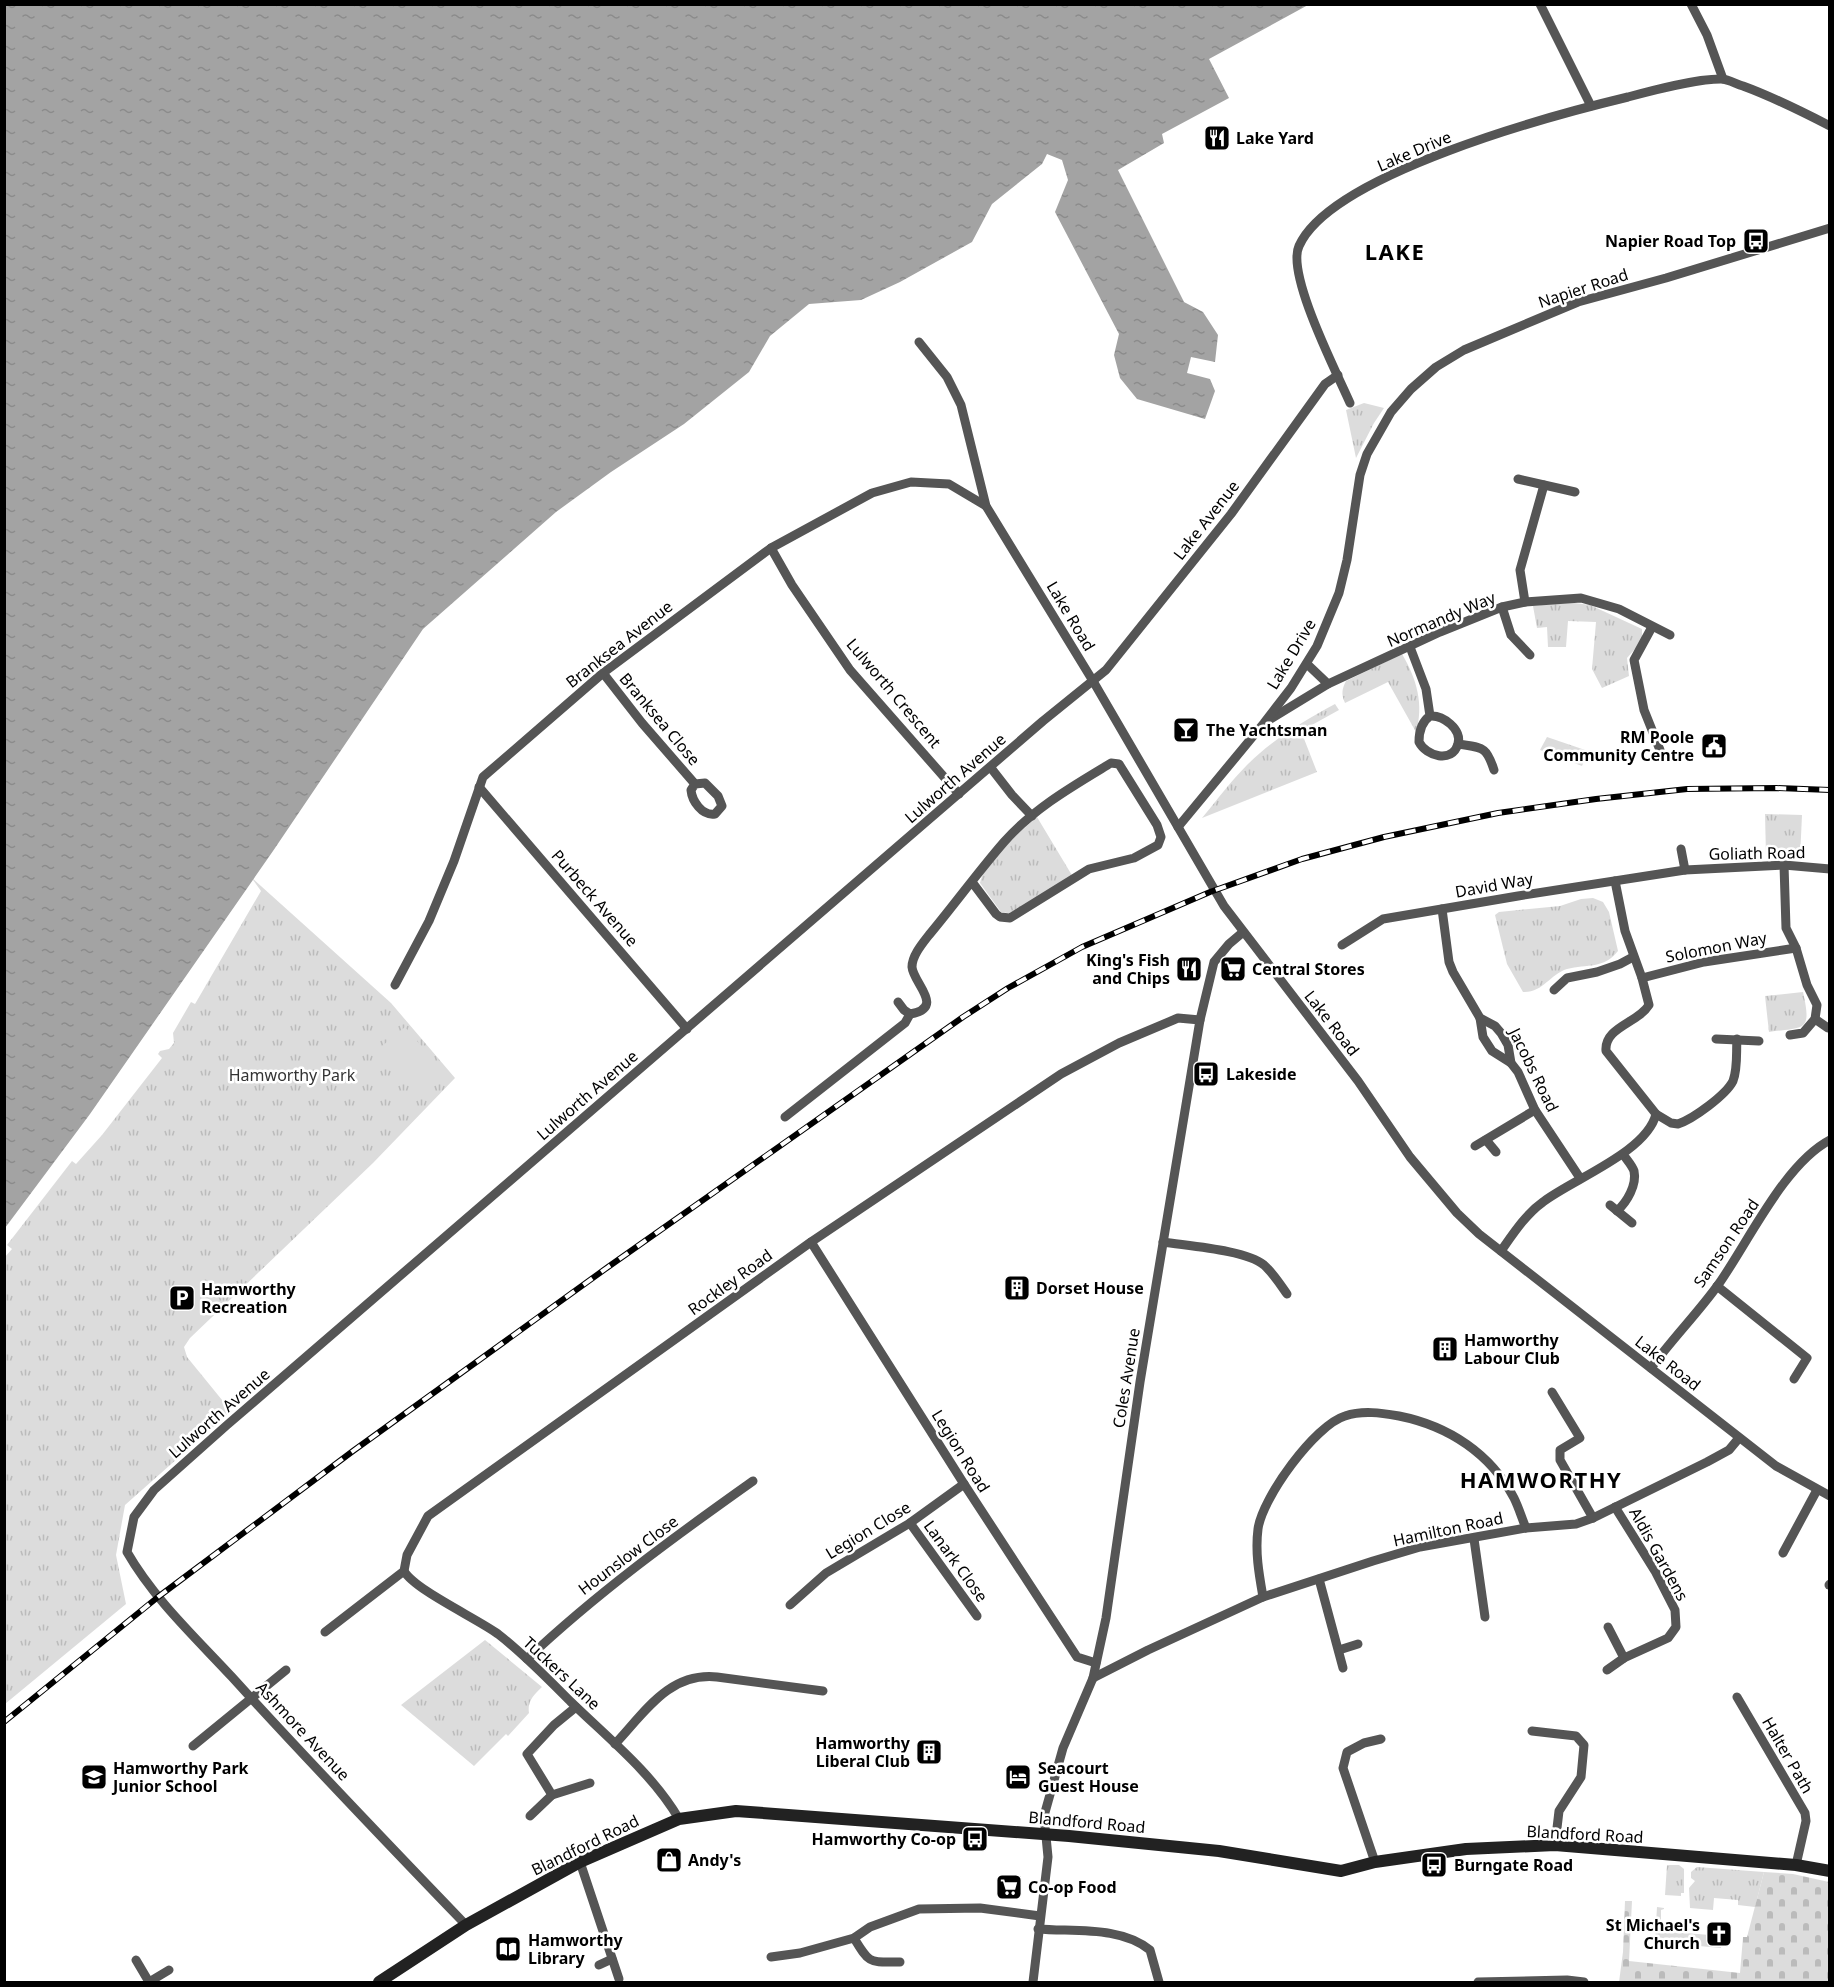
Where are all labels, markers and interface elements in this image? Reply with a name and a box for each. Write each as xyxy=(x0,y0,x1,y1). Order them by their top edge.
restaurant icon: Lake Yard xyxy=(1202,123,1232,153)
street label: Lake Drive xyxy=(1374,126,1454,176)
place label: Lake Yard xyxy=(1236,127,1314,149)
bus stop icon: Napier Road Top xyxy=(1741,226,1771,256)
place label: Napier Road Top xyxy=(1605,230,1736,252)
district label: LAKE xyxy=(1365,236,1425,266)
street label: Napier Road xyxy=(1535,263,1631,313)
street label: Lake Avenue xyxy=(1168,476,1244,564)
street label: Lake Road xyxy=(1042,577,1100,655)
street label: Normandy Way xyxy=(1383,586,1500,652)
street label: Branksea Avenue xyxy=(561,595,677,693)
street label: Lake Drive xyxy=(1261,615,1321,693)
street label: Lulworth Crescent xyxy=(842,634,946,753)
street label: Branksea Close xyxy=(615,668,705,770)
bar icon: The Yachtsman xyxy=(1171,715,1201,745)
place label: The Yachtsman xyxy=(1206,719,1327,741)
place label: RM Poole Community Centre xyxy=(1543,726,1694,766)
street label: Lulworth Avenue xyxy=(900,728,1010,828)
public building icon: RM Poole Community Centre xyxy=(1699,731,1729,761)
street label: Goliath Road xyxy=(1708,841,1806,865)
street label: Purbeck Avenue xyxy=(547,845,643,951)
street label: David Way xyxy=(1453,867,1535,903)
street label: Solomon Way xyxy=(1664,926,1769,968)
place label: King's Fish and Chips xyxy=(1086,949,1170,989)
restaurant icon: King's Fish and Chips xyxy=(1174,954,1204,984)
supermarket icon: Central Stores xyxy=(1218,954,1248,984)
place label: Central Stores xyxy=(1252,958,1365,980)
street label: Lake Road xyxy=(1299,986,1365,1060)
street label: Jacobs Road xyxy=(1503,1023,1564,1116)
street label: Lulworth Avenue xyxy=(532,1045,642,1145)
bus stop icon: Lakeside xyxy=(1191,1059,1221,1089)
place label: Lakeside xyxy=(1226,1063,1296,1085)
park label: Hamworthy Park xyxy=(229,1064,356,1086)
street label: Samson Road xyxy=(1688,1194,1764,1292)
street label: Rockley Road xyxy=(683,1244,777,1320)
building icon: Dorset House xyxy=(1002,1273,1032,1303)
place label: Dorset House xyxy=(1036,1277,1144,1299)
place label: Hamworthy Recreation xyxy=(201,1278,297,1318)
parking icon: Hamworthy Recreation xyxy=(167,1283,197,1313)
street label: Coles Avenue xyxy=(1107,1326,1145,1430)
place label: Hamworthy Labour Club xyxy=(1464,1329,1560,1369)
street label: Lake Road xyxy=(1631,1330,1705,1396)
building icon: Hamworthy Labour Club xyxy=(1430,1334,1460,1364)
street label: Lulworth Avenue xyxy=(164,1363,274,1463)
street label: Legion Road xyxy=(927,1405,995,1497)
district label: HAMWORTHY xyxy=(1460,1464,1622,1494)
street label: Legion Close xyxy=(821,1496,915,1564)
street label: Aldis Gardens xyxy=(1624,1503,1694,1605)
street label: Hamilton Road xyxy=(1391,1507,1505,1551)
street label: Hounslow Close xyxy=(574,1510,682,1600)
street label: Lanark Close xyxy=(919,1516,993,1606)
street label: Tuckers Lane xyxy=(519,1632,605,1714)
street label: Ashmore Avenue xyxy=(251,1677,355,1785)
street label: Halter Path xyxy=(1757,1713,1819,1797)
place label: Hamworthy Liberal Club xyxy=(815,1732,911,1772)
building icon: Hamworthy Liberal Club xyxy=(914,1737,944,1767)
place label: Hamworthy Park Junior School xyxy=(111,1757,249,1797)
place label: Seacourt Guest House xyxy=(1038,1757,1139,1797)
school or university icon: Hamworthy Park Junior School xyxy=(79,1762,109,1792)
hotel icon: Seacourt Guest House xyxy=(1003,1762,1033,1792)
street label: Blandford Road xyxy=(1028,1806,1146,1838)
street label: Blandford Road xyxy=(528,1809,642,1881)
street label: Blandford Road xyxy=(1526,1820,1644,1848)
bus stop icon: Hamworthy Co-op xyxy=(960,1824,990,1854)
place label: Hamworthy Co-op xyxy=(812,1828,956,1850)
shop icon: Andy's xyxy=(654,1845,684,1875)
place label: Andy's xyxy=(688,1849,741,1871)
bus stop icon: Burngate Road xyxy=(1419,1850,1449,1880)
place label: Burngate Road xyxy=(1454,1854,1573,1876)
supermarket icon: Co-op Food xyxy=(994,1872,1024,1902)
place label: Co-op Food xyxy=(1028,1876,1117,1898)
place label: St Michael's Church xyxy=(1606,1914,1700,1954)
church icon: St Michael's Church xyxy=(1704,1919,1734,1949)
place label: Hamworthy Library xyxy=(528,1929,624,1969)
library icon: Hamworthy Library xyxy=(493,1934,523,1964)

